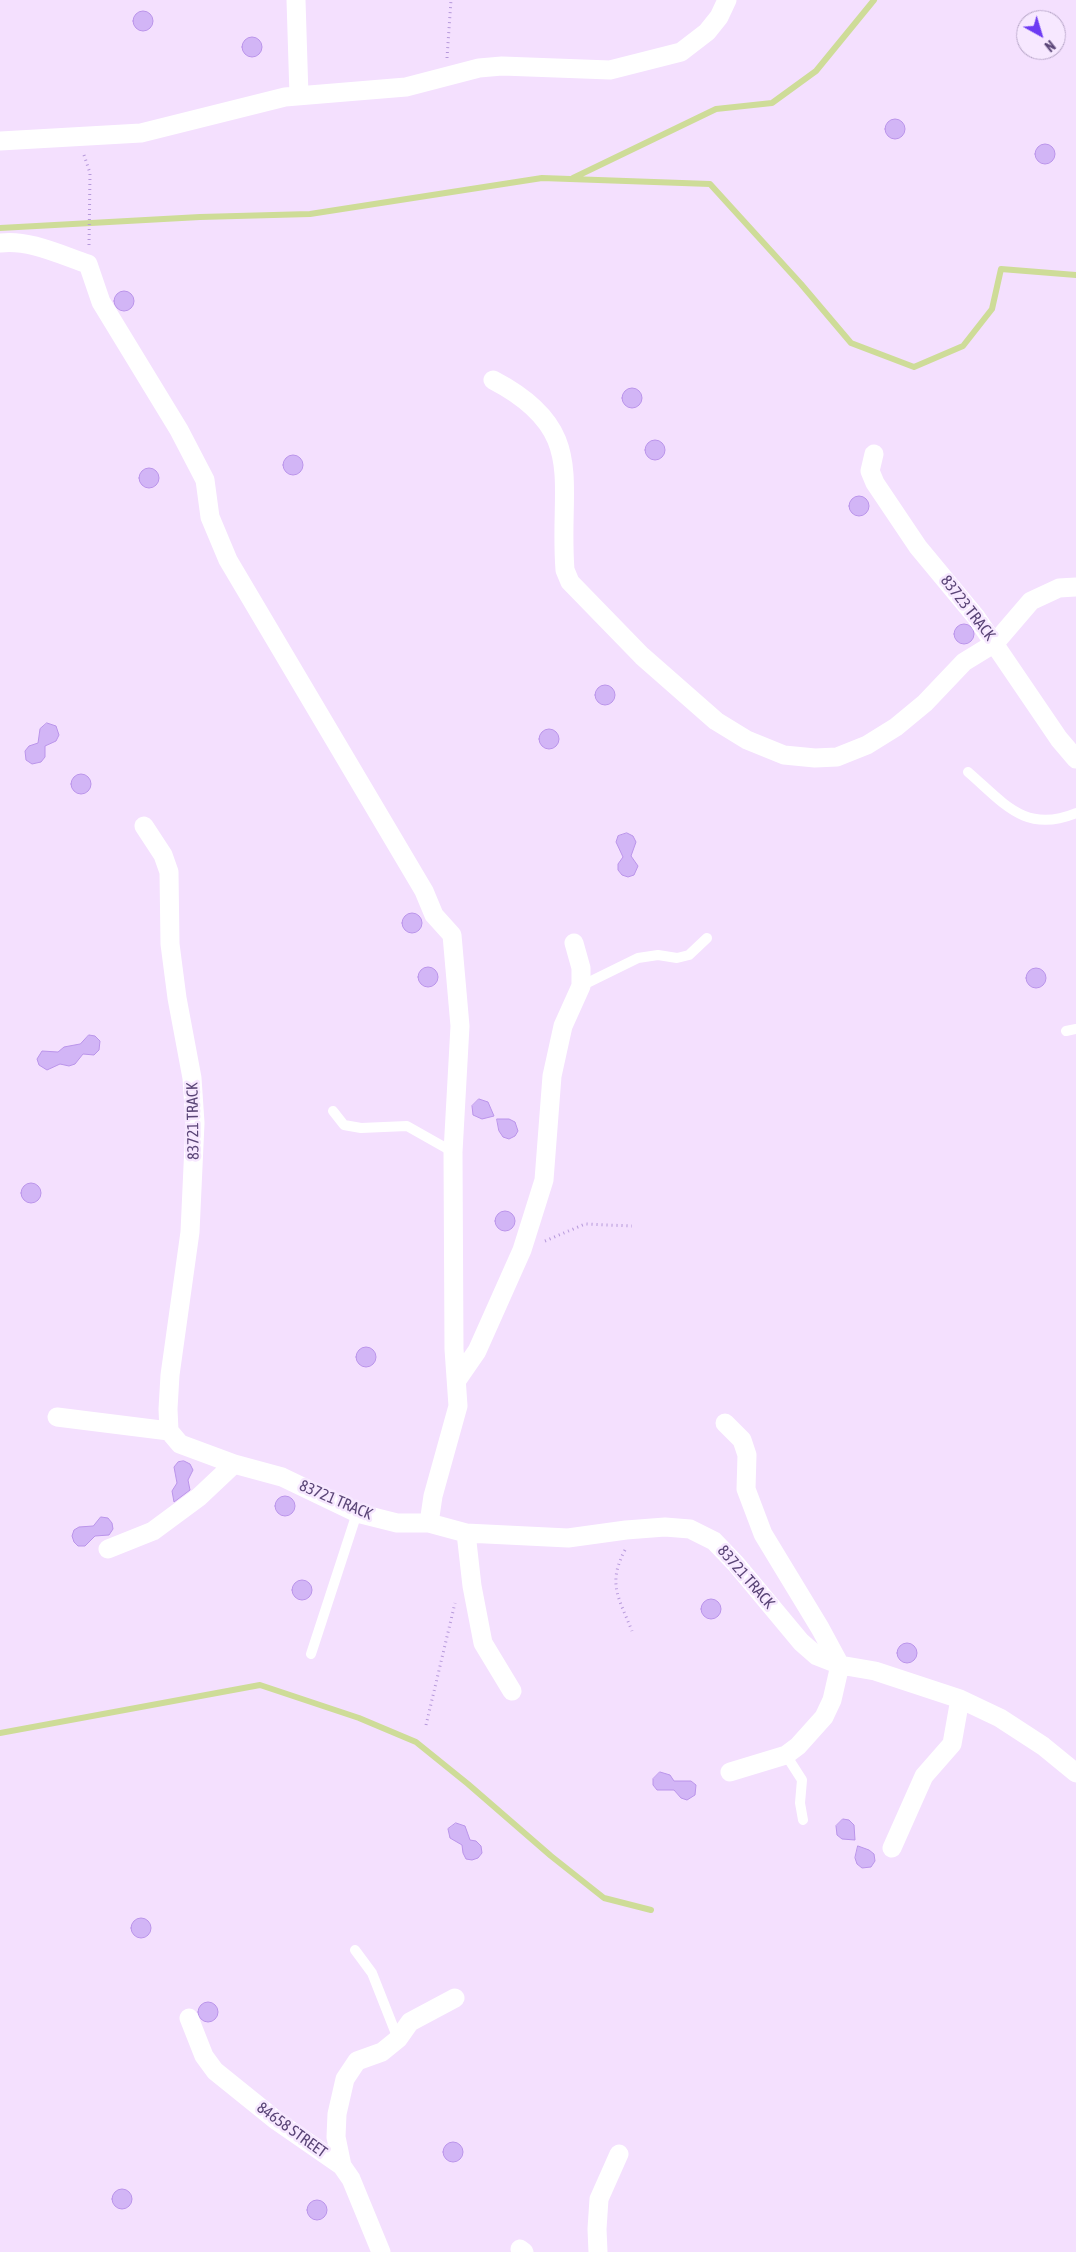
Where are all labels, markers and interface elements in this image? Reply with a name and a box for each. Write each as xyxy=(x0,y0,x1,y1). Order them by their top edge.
north arrow xyxy=(1016,10,1066,60)
text: N xyxy=(1042,37,1058,55)
street label: 83723 TRACK xyxy=(937,571,999,645)
street label: 83721 TRACK xyxy=(183,1082,203,1160)
street label: 83721 TRACK xyxy=(296,1476,376,1524)
street label: 83721 TRACK xyxy=(713,1541,779,1613)
street label: 84658 STREET xyxy=(253,2098,331,2162)

